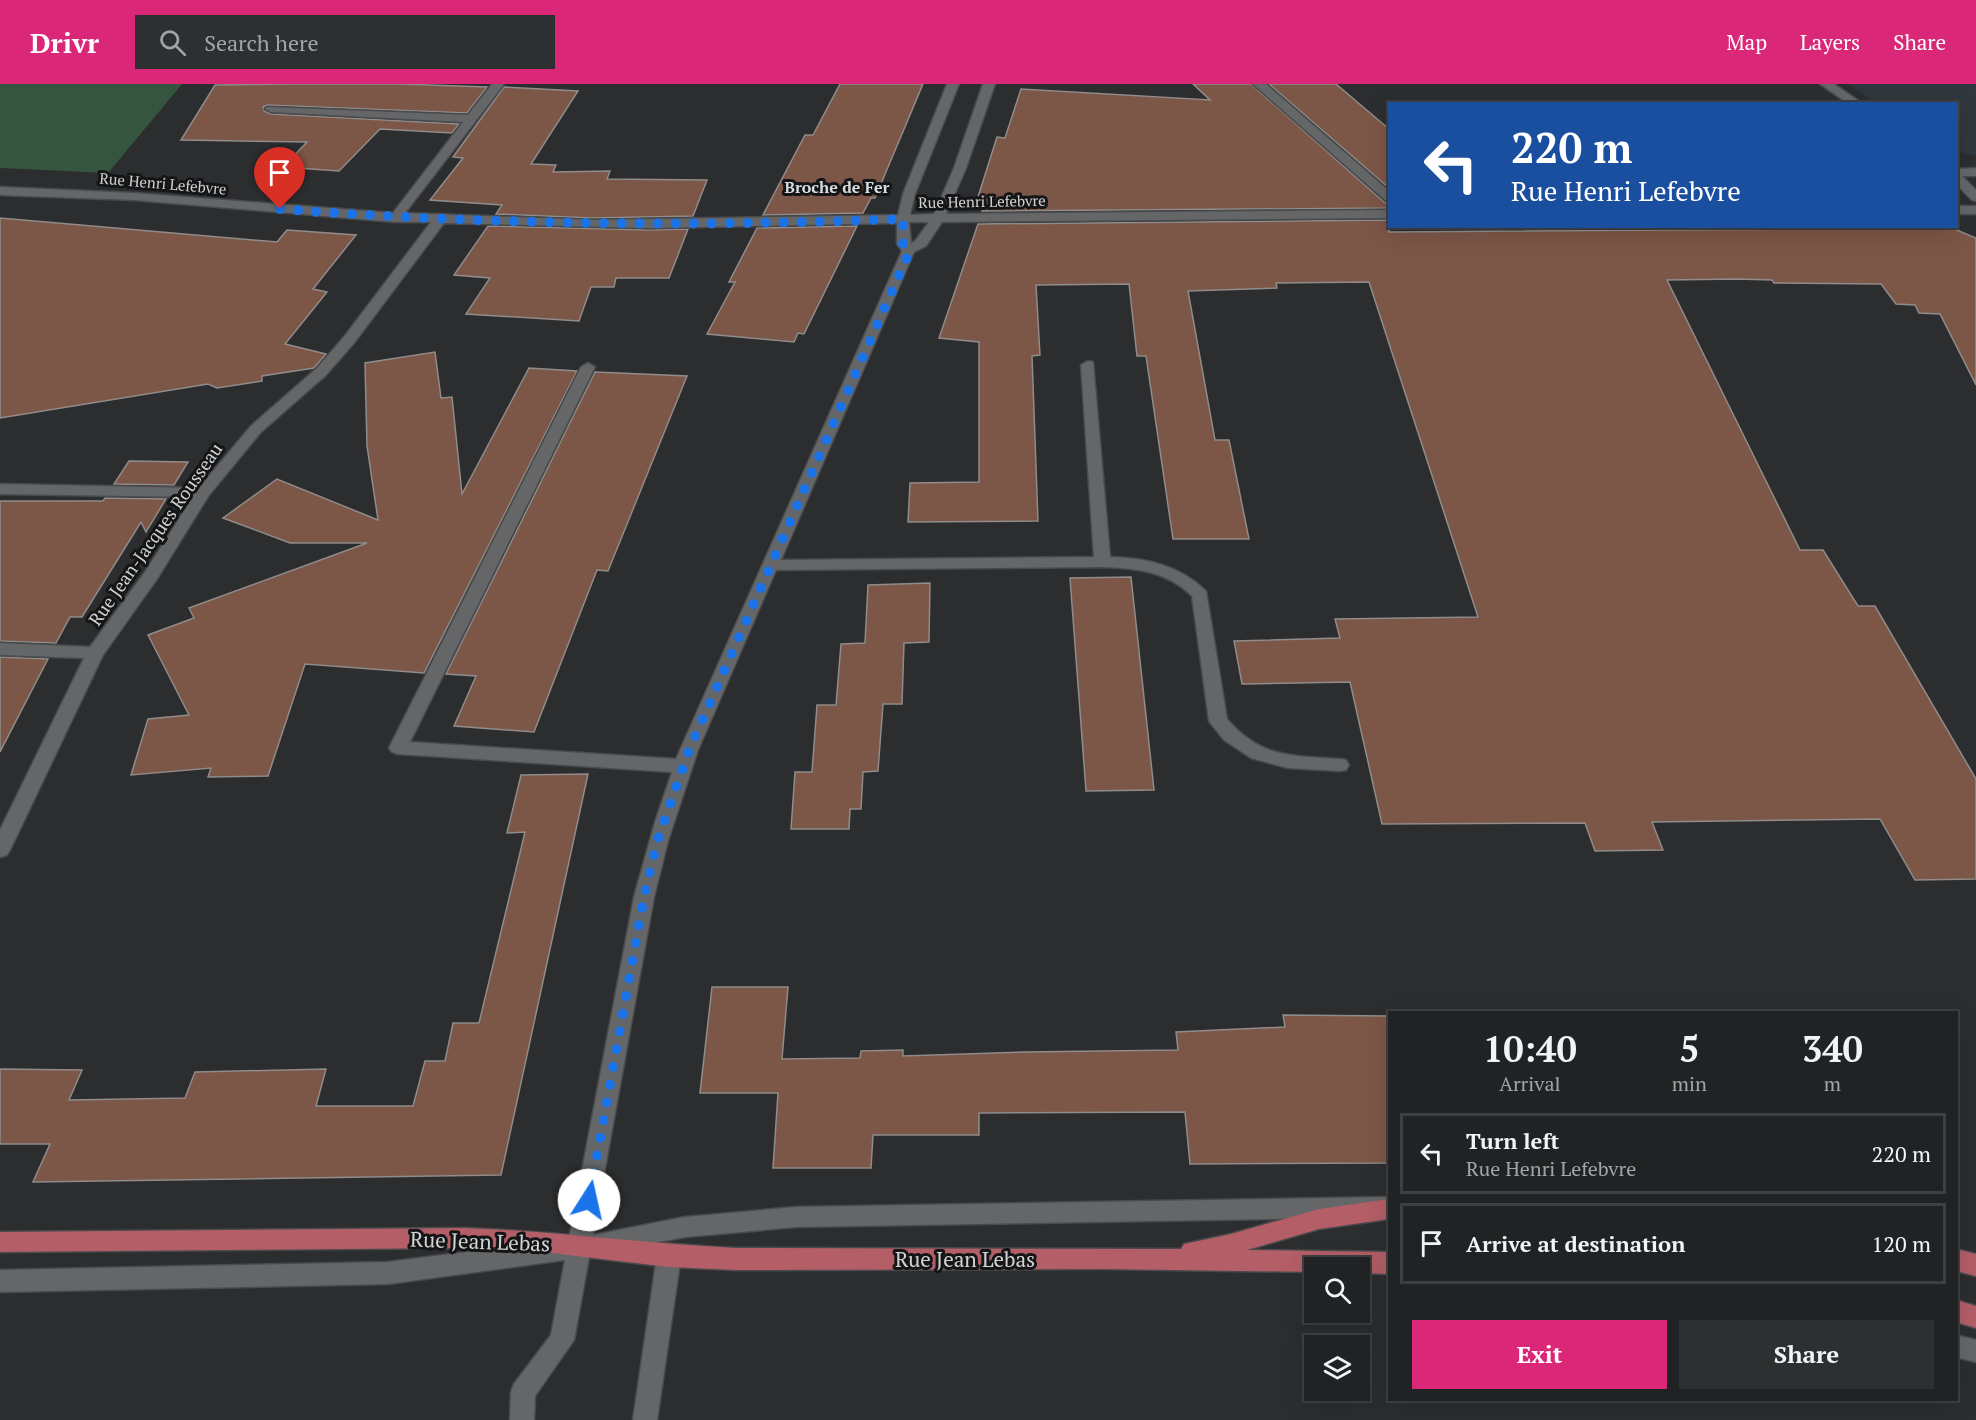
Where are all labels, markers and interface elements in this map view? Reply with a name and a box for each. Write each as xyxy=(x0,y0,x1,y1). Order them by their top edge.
search box xyxy=(135,15,555,69)
text: Drivr xyxy=(30,24,99,61)
icon: search xyxy=(156,26,189,59)
text: Search here xyxy=(204,28,319,57)
text: Map xyxy=(1726,28,1767,56)
text: Layers xyxy=(1800,28,1860,56)
text: Share xyxy=(1893,28,1946,56)
text: 220 m xyxy=(1511,119,1632,175)
icon: left xyxy=(1412,126,1490,204)
pin xyxy=(254,147,305,209)
icon: arrive xyxy=(263,156,296,189)
street label: Rue Henri Lefebvre xyxy=(99,167,227,199)
text: Rue Henri Lefebvre xyxy=(1511,173,1741,209)
district label: Broche de Fer xyxy=(785,176,890,198)
street label: Rue Henri Lefebvre xyxy=(918,190,1046,212)
street label: Rue Jean-Jacques Rousseau xyxy=(83,438,227,630)
text: 10:40 xyxy=(1483,1025,1577,1072)
text: 5 xyxy=(1679,1025,1700,1072)
text: 340 xyxy=(1802,1025,1863,1072)
text: Arrival xyxy=(1499,1070,1561,1097)
text: min xyxy=(1672,1070,1707,1097)
text: m xyxy=(1824,1070,1841,1097)
text: Turn left xyxy=(1466,1126,1559,1155)
icon: left xyxy=(1415,1137,1448,1170)
text: 220 m xyxy=(1871,1139,1931,1168)
text: Rue Henri Lefebvre xyxy=(1466,1155,1636,1182)
position arrow xyxy=(557,1168,621,1232)
street label: Rue Jean Lebas xyxy=(409,1225,551,1257)
icon: arrive xyxy=(1415,1227,1448,1260)
text: Arrive at destination xyxy=(1466,1229,1685,1258)
text: 120 m xyxy=(1871,1229,1931,1258)
street label: Rue Jean Lebas xyxy=(895,1245,1035,1273)
map controls xyxy=(1304,1257,1370,1401)
button: search xyxy=(1304,1257,1370,1323)
button: Exit xyxy=(1412,1320,1667,1389)
button: Share xyxy=(1679,1320,1934,1389)
button: layers xyxy=(1304,1335,1370,1401)

